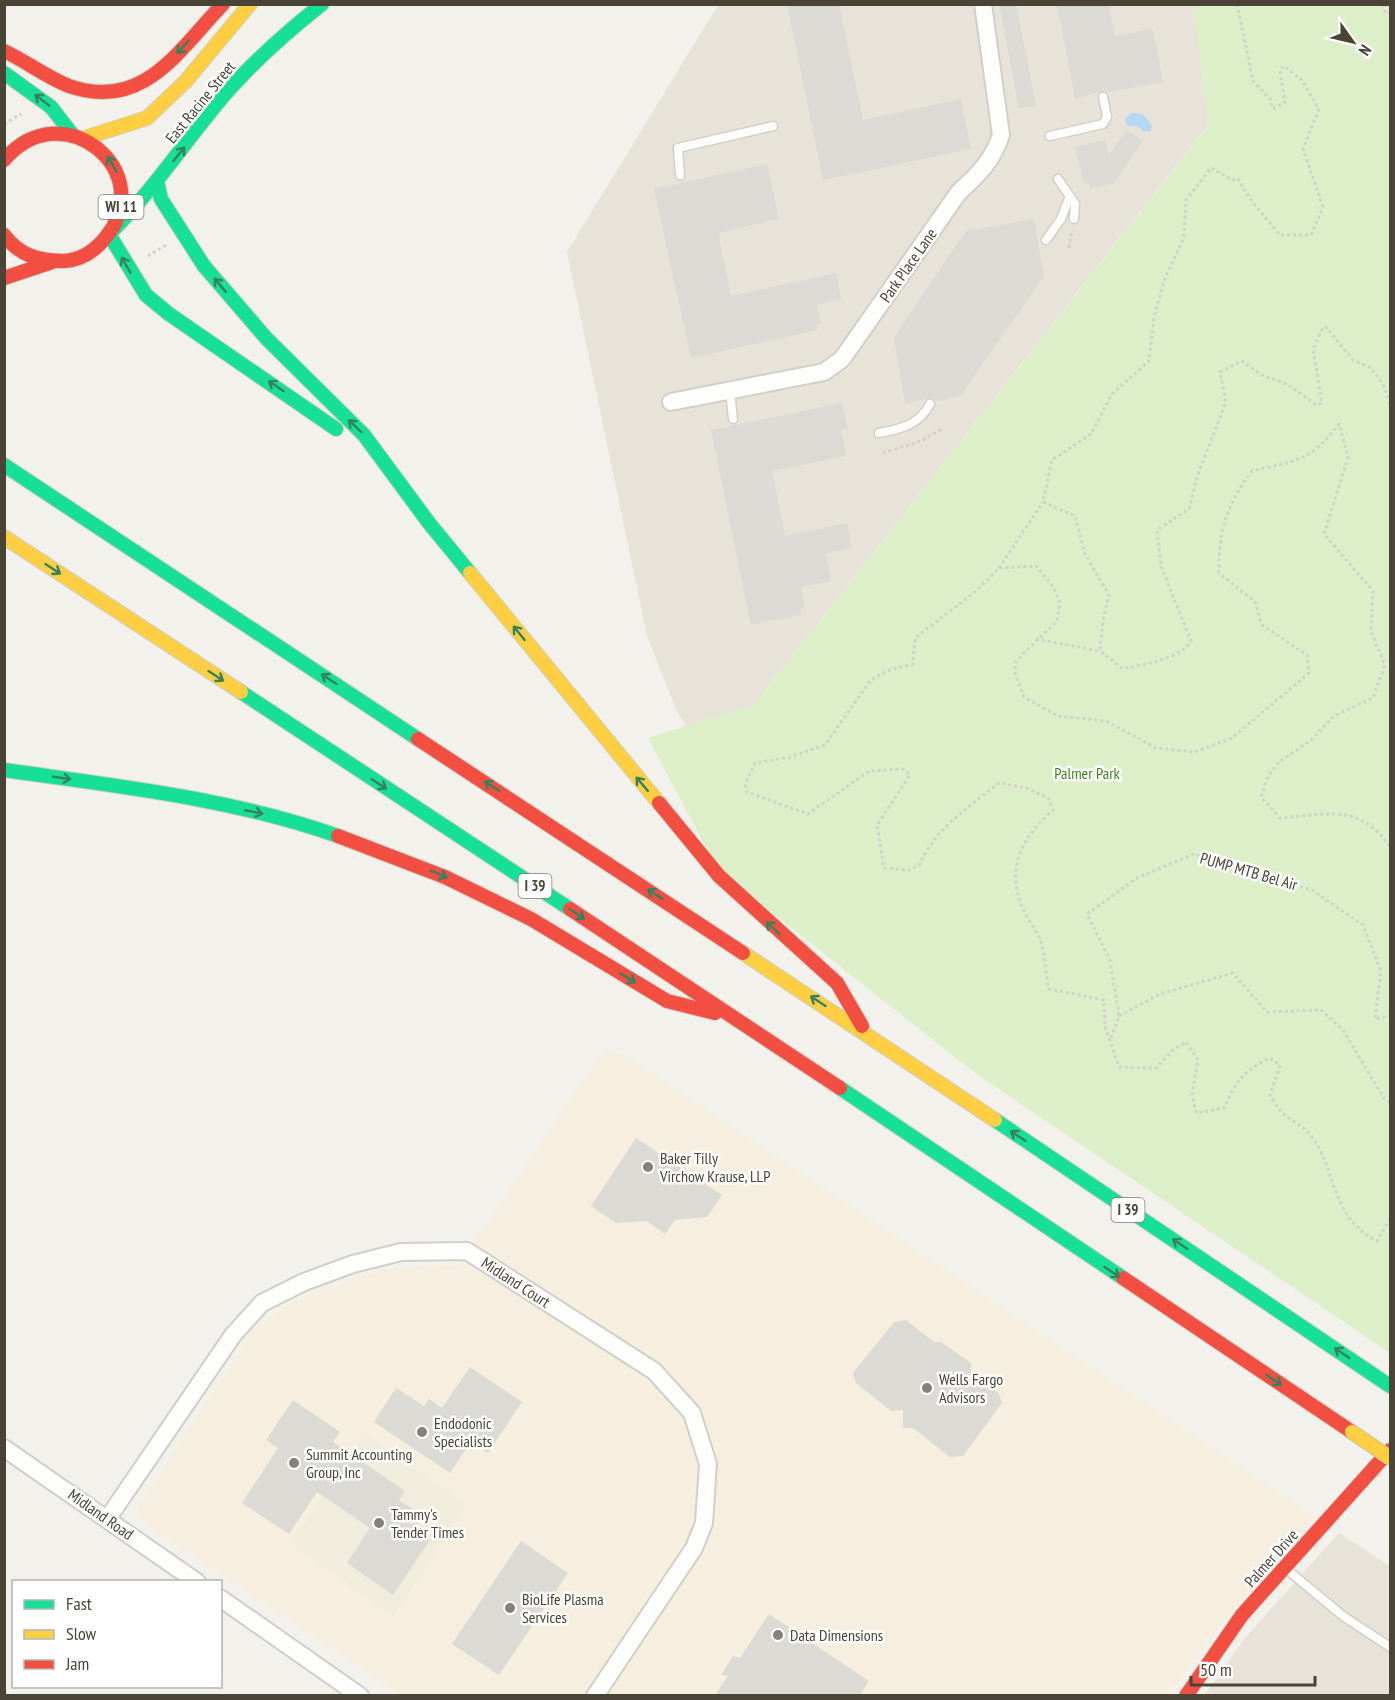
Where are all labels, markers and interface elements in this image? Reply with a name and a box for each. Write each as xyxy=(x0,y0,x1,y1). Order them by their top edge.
north arrow xyxy=(1323,12,1383,72)
one-way arrow xyxy=(176,39,190,54)
text: N xyxy=(1355,41,1376,60)
street label: East Racine Street xyxy=(161,56,240,147)
one-way arrow xyxy=(34,93,50,106)
one-way arrow xyxy=(172,146,185,162)
one-way arrow xyxy=(105,156,117,173)
road number: WI 11 xyxy=(98,195,144,219)
street label: Park Place Lane xyxy=(875,224,941,306)
one-way arrow xyxy=(120,257,132,274)
one-way arrow xyxy=(214,277,227,293)
one-way arrow xyxy=(269,380,285,392)
one-way arrow xyxy=(348,419,363,433)
one-way arrow xyxy=(45,563,62,576)
one-way arrow xyxy=(512,625,525,641)
one-way arrow xyxy=(208,670,225,683)
one-way arrow xyxy=(322,673,338,685)
park label: Palmer Park xyxy=(1054,763,1121,783)
one-way arrow xyxy=(52,773,72,784)
one-way arrow xyxy=(636,776,649,792)
one-way arrow xyxy=(370,778,387,790)
one-way arrow xyxy=(484,780,501,792)
one-way arrow xyxy=(244,807,264,818)
street label: PUMP MTB Bel Air xyxy=(1198,848,1301,895)
one-way arrow xyxy=(429,869,447,880)
road number: I 39 xyxy=(518,874,552,898)
one-way arrow xyxy=(647,888,664,900)
one-way arrow xyxy=(569,908,585,920)
one-way arrow xyxy=(766,921,781,935)
one-way arrow xyxy=(619,972,636,984)
one-way arrow xyxy=(809,995,826,1008)
one-way arrow xyxy=(1011,1130,1027,1142)
place label: Baker Tilly Virchow Krause, LLP xyxy=(659,1148,770,1186)
marker: Baker Tilly Virchow Krause, LLP xyxy=(641,1160,655,1174)
road number: I 39 xyxy=(1112,1198,1144,1222)
one-way arrow xyxy=(1172,1238,1189,1250)
street label: Midland Court xyxy=(478,1252,555,1312)
one-way arrow xyxy=(1103,1266,1120,1278)
one-way arrow xyxy=(1334,1347,1351,1359)
place label: Wells Fargo Advisors xyxy=(939,1369,1003,1407)
one-way arrow xyxy=(1265,1374,1282,1386)
marker: Wells Fargo Advisors xyxy=(920,1381,934,1395)
place label: Endodonic Specialists xyxy=(434,1413,492,1451)
marker: Endodonic Specialists xyxy=(415,1425,429,1439)
place label: Summit Accounting Group, Inc xyxy=(306,1444,412,1482)
marker: Summit Accounting Group, Inc xyxy=(287,1456,301,1470)
street label: Midland Road xyxy=(64,1484,138,1544)
place label: Tammy's Tender Times xyxy=(391,1504,464,1542)
marker: Tammy's Tender Times xyxy=(372,1516,386,1530)
street label: Palmer Drive xyxy=(1240,1525,1302,1591)
legend xyxy=(12,1580,222,1688)
place label: BioLife Plasma Services xyxy=(522,1589,604,1627)
text: Fast xyxy=(66,1592,92,1615)
marker: BioLife Plasma Services xyxy=(503,1601,517,1615)
text: Slow xyxy=(66,1622,97,1645)
place label: Data Dimensions xyxy=(790,1625,883,1645)
marker: Data Dimensions xyxy=(771,1628,785,1642)
scale bar xyxy=(1191,1649,1316,1687)
text: Jam xyxy=(65,1652,89,1675)
text: 50 m xyxy=(1200,1658,1232,1681)

